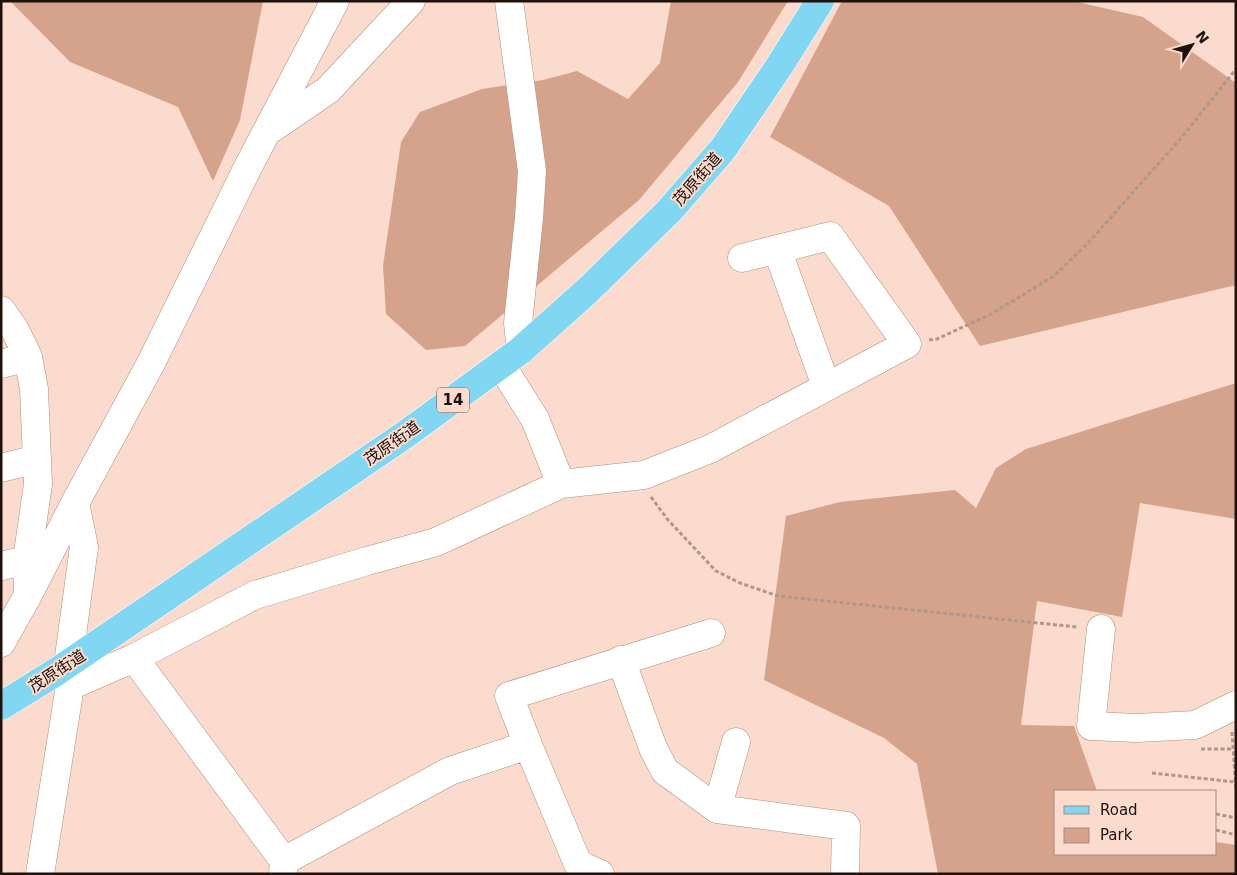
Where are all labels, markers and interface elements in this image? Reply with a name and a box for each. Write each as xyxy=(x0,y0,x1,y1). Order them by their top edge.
north arrow xyxy=(1167,20,1217,70)
text: N xyxy=(1192,28,1212,47)
street label: 茂原街道 xyxy=(669,149,725,209)
road number: 14 xyxy=(437,388,469,412)
street label: 茂原街道 xyxy=(360,417,424,469)
street label: 茂原街道 xyxy=(25,646,89,696)
legend xyxy=(1054,790,1217,855)
text: Road xyxy=(1100,801,1138,819)
text: Park xyxy=(1100,826,1133,844)

